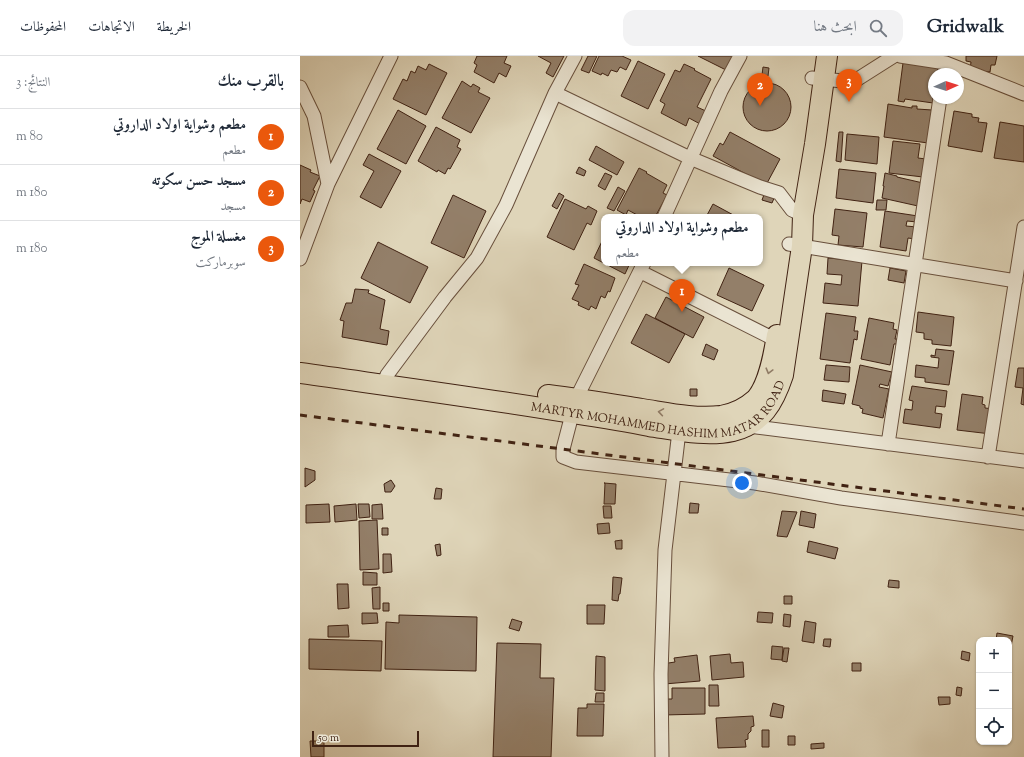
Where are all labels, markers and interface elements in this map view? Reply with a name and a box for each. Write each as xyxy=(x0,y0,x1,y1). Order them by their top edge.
search box xyxy=(623,10,903,46)
text: Gridwalk xyxy=(927,14,1004,41)
text: ابحث هنا xyxy=(813,17,857,38)
icon: search xyxy=(867,17,889,39)
text: المحفوظات xyxy=(20,18,66,38)
text: الاتجاهات xyxy=(88,18,135,38)
text: الخريطة xyxy=(157,18,191,38)
north arrow xyxy=(928,68,964,104)
pin: 3 xyxy=(836,69,862,102)
text: بالقرب منك xyxy=(218,70,284,94)
pin: 2 xyxy=(747,73,773,106)
text: النتائج: 3 xyxy=(16,74,50,92)
text: مطعم وشواية اولاد الداروتي xyxy=(113,115,246,136)
text: 80 m xyxy=(16,128,43,146)
text: 1 xyxy=(269,128,273,146)
text: مطعم xyxy=(222,142,246,160)
text: مسجد حسن سكوته xyxy=(152,171,246,192)
text: 180 m xyxy=(16,184,47,202)
text: 2 xyxy=(268,184,274,202)
text: مسجد xyxy=(220,198,246,216)
popup xyxy=(601,214,763,266)
text: مطعم وشواية اولاد الداروتي xyxy=(615,218,749,239)
text: مغسلة الموج xyxy=(190,227,246,248)
text: 180 m xyxy=(16,240,47,258)
text: 3 xyxy=(268,240,274,258)
text: مطعم xyxy=(615,245,639,263)
text: سوبرماركت xyxy=(196,254,246,272)
pin: 1 xyxy=(669,279,695,312)
one-way arrow xyxy=(765,368,773,375)
street label: MARTYR MOHAMMED HASHIM MATAR ROAD xyxy=(530,378,790,443)
one-way arrow xyxy=(658,408,665,417)
your location xyxy=(732,473,752,493)
map controls xyxy=(976,637,1012,745)
button: + xyxy=(976,637,1012,673)
button: − xyxy=(976,673,1012,709)
button: locate xyxy=(976,709,1012,745)
scale bar xyxy=(312,729,419,748)
text: 50 m xyxy=(318,730,339,746)

